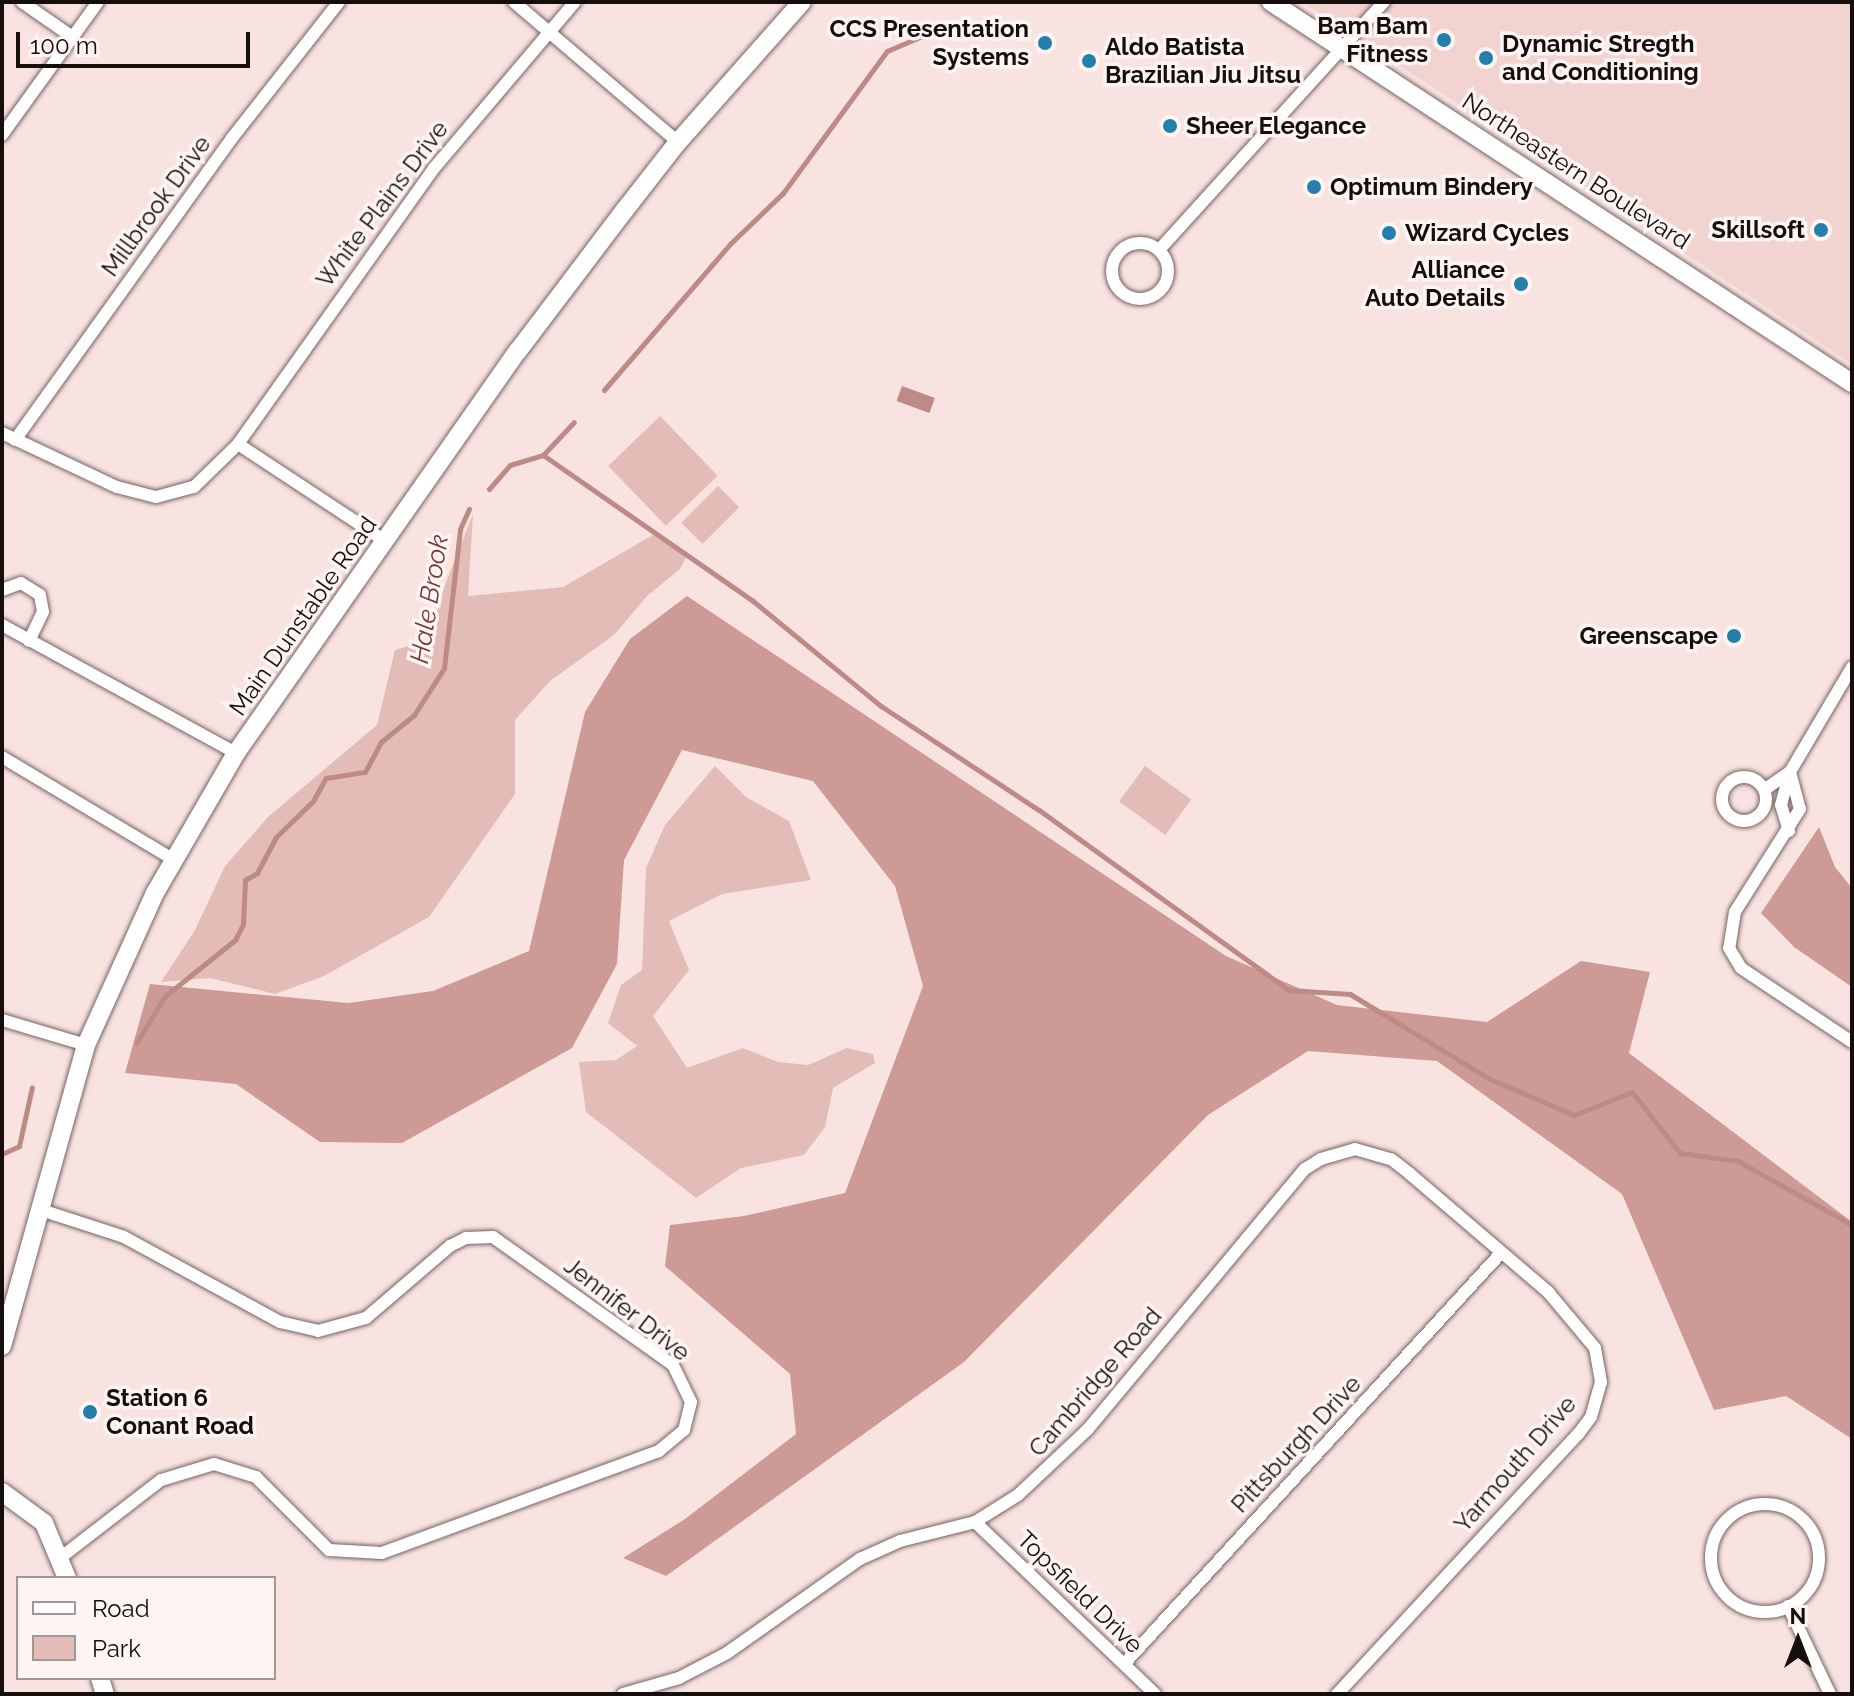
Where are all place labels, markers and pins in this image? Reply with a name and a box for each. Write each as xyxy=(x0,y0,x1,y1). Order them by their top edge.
place label: Bam Bam Fitness xyxy=(1317,12,1428,68)
place label: CCS Presentation Systems xyxy=(829,15,1029,71)
place label: Dynamic Stregth and Conditioning xyxy=(1502,30,1699,86)
marker: Bam Bam Fitness xyxy=(1435,31,1453,49)
place label: Aldo Batista Brazilian Jiu Jitsu xyxy=(1105,33,1302,89)
marker: CCS Presentation Systems xyxy=(1036,34,1054,52)
marker: Dynamic Stregth and Conditioning xyxy=(1477,49,1495,67)
marker: Aldo Batista Brazilian Jiu Jitsu xyxy=(1080,52,1098,70)
place label: Sheer Elegance xyxy=(1186,112,1367,140)
marker: Sheer Elegance xyxy=(1161,117,1179,135)
place label: Optimum Bindery xyxy=(1330,173,1533,201)
marker: Optimum Bindery xyxy=(1305,178,1323,196)
place label: Skillsoft xyxy=(1711,216,1805,244)
place label: Wizard Cycles xyxy=(1405,219,1569,247)
marker: Skillsoft xyxy=(1812,221,1830,239)
marker: Wizard Cycles xyxy=(1380,224,1398,242)
place label: Alliance Auto Details xyxy=(1365,256,1505,312)
marker: Alliance Auto Details xyxy=(1512,275,1530,293)
place label: Greenscape xyxy=(1579,622,1718,650)
marker: Greenscape xyxy=(1725,627,1743,645)
place label: Station 6 Conant Road xyxy=(106,1384,254,1440)
marker: Station 6 Conant Road xyxy=(81,1403,99,1421)

